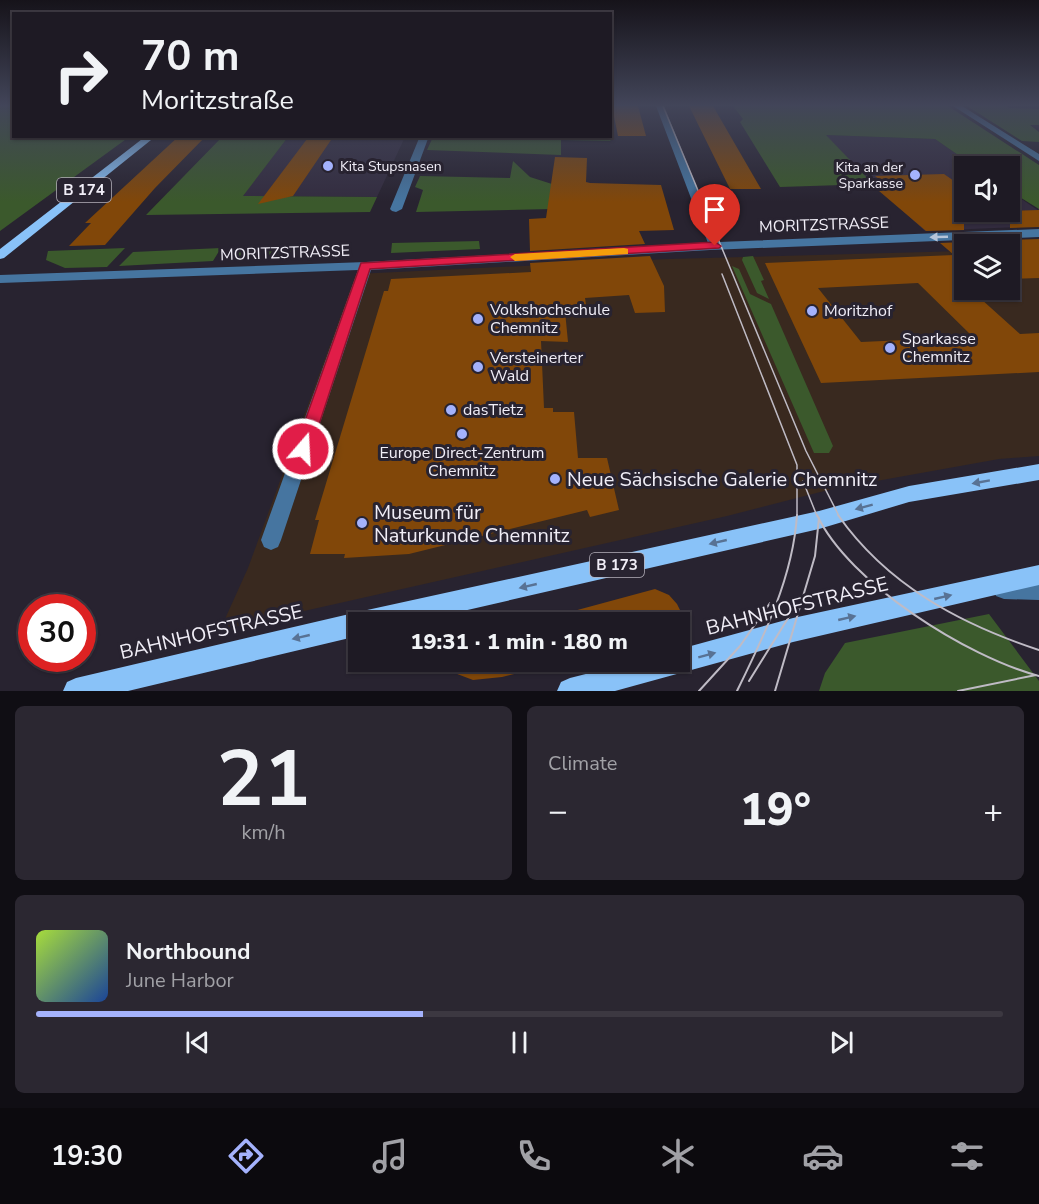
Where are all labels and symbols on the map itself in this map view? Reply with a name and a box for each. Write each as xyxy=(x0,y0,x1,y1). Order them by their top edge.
place label: Kita Stupsnasen xyxy=(340,157,442,176)
place label: Kita an der Sparkasse xyxy=(835,158,903,193)
marker: Kita Stupsnasen xyxy=(321,159,335,173)
marker: Kita an der Sparkasse xyxy=(908,168,922,182)
road number: B 174 xyxy=(57,178,111,202)
pin xyxy=(689,184,740,246)
street label: MORITZSTRASSE xyxy=(759,212,889,238)
one-way arrow xyxy=(929,233,948,242)
street label: MORITZSTRASSE xyxy=(220,240,350,266)
place label: Volkshochschule Chemnitz xyxy=(489,299,610,339)
place label: Moritzhof xyxy=(824,300,893,322)
marker: Moritzhof xyxy=(805,304,819,318)
marker: Volkshochschule Chemnitz xyxy=(471,312,485,326)
place label: Sparkasse Chemnitz xyxy=(902,328,976,368)
marker: Sparkasse Chemnitz xyxy=(883,341,897,355)
place label: Versteinerter Wald xyxy=(489,347,583,387)
marker: Versteinerter Wald xyxy=(471,360,485,374)
place label: dasTietz xyxy=(463,399,523,421)
marker: dasTietz xyxy=(444,403,458,417)
position arrow xyxy=(271,417,335,481)
marker: Europe Direct-Zentrum Chemnitz xyxy=(455,427,469,441)
place label: Europe Direct-Zentrum Chemnitz xyxy=(380,442,544,482)
place label: Neue Sächsische Galerie Chemnitz xyxy=(567,466,877,493)
marker: Neue Sächsische Galerie Chemnitz xyxy=(548,472,562,486)
one-way arrow xyxy=(972,478,991,487)
place label: Museum für Naturkunde Chemnitz xyxy=(374,499,570,549)
one-way arrow xyxy=(854,502,873,512)
marker: Museum für Naturkunde Chemnitz xyxy=(355,516,369,530)
one-way arrow xyxy=(709,537,727,547)
road number: B 173 xyxy=(590,553,644,577)
street label: BAHNHOFSTRASSE xyxy=(703,570,891,642)
one-way arrow xyxy=(519,581,538,591)
one-way arrow xyxy=(934,592,953,601)
speed limit sign: 30 xyxy=(18,594,96,672)
street label: BAHNHOFSTRASSE xyxy=(117,598,305,666)
one-way arrow xyxy=(838,612,856,622)
one-way arrow xyxy=(292,633,311,643)
one-way arrow xyxy=(699,650,717,659)

